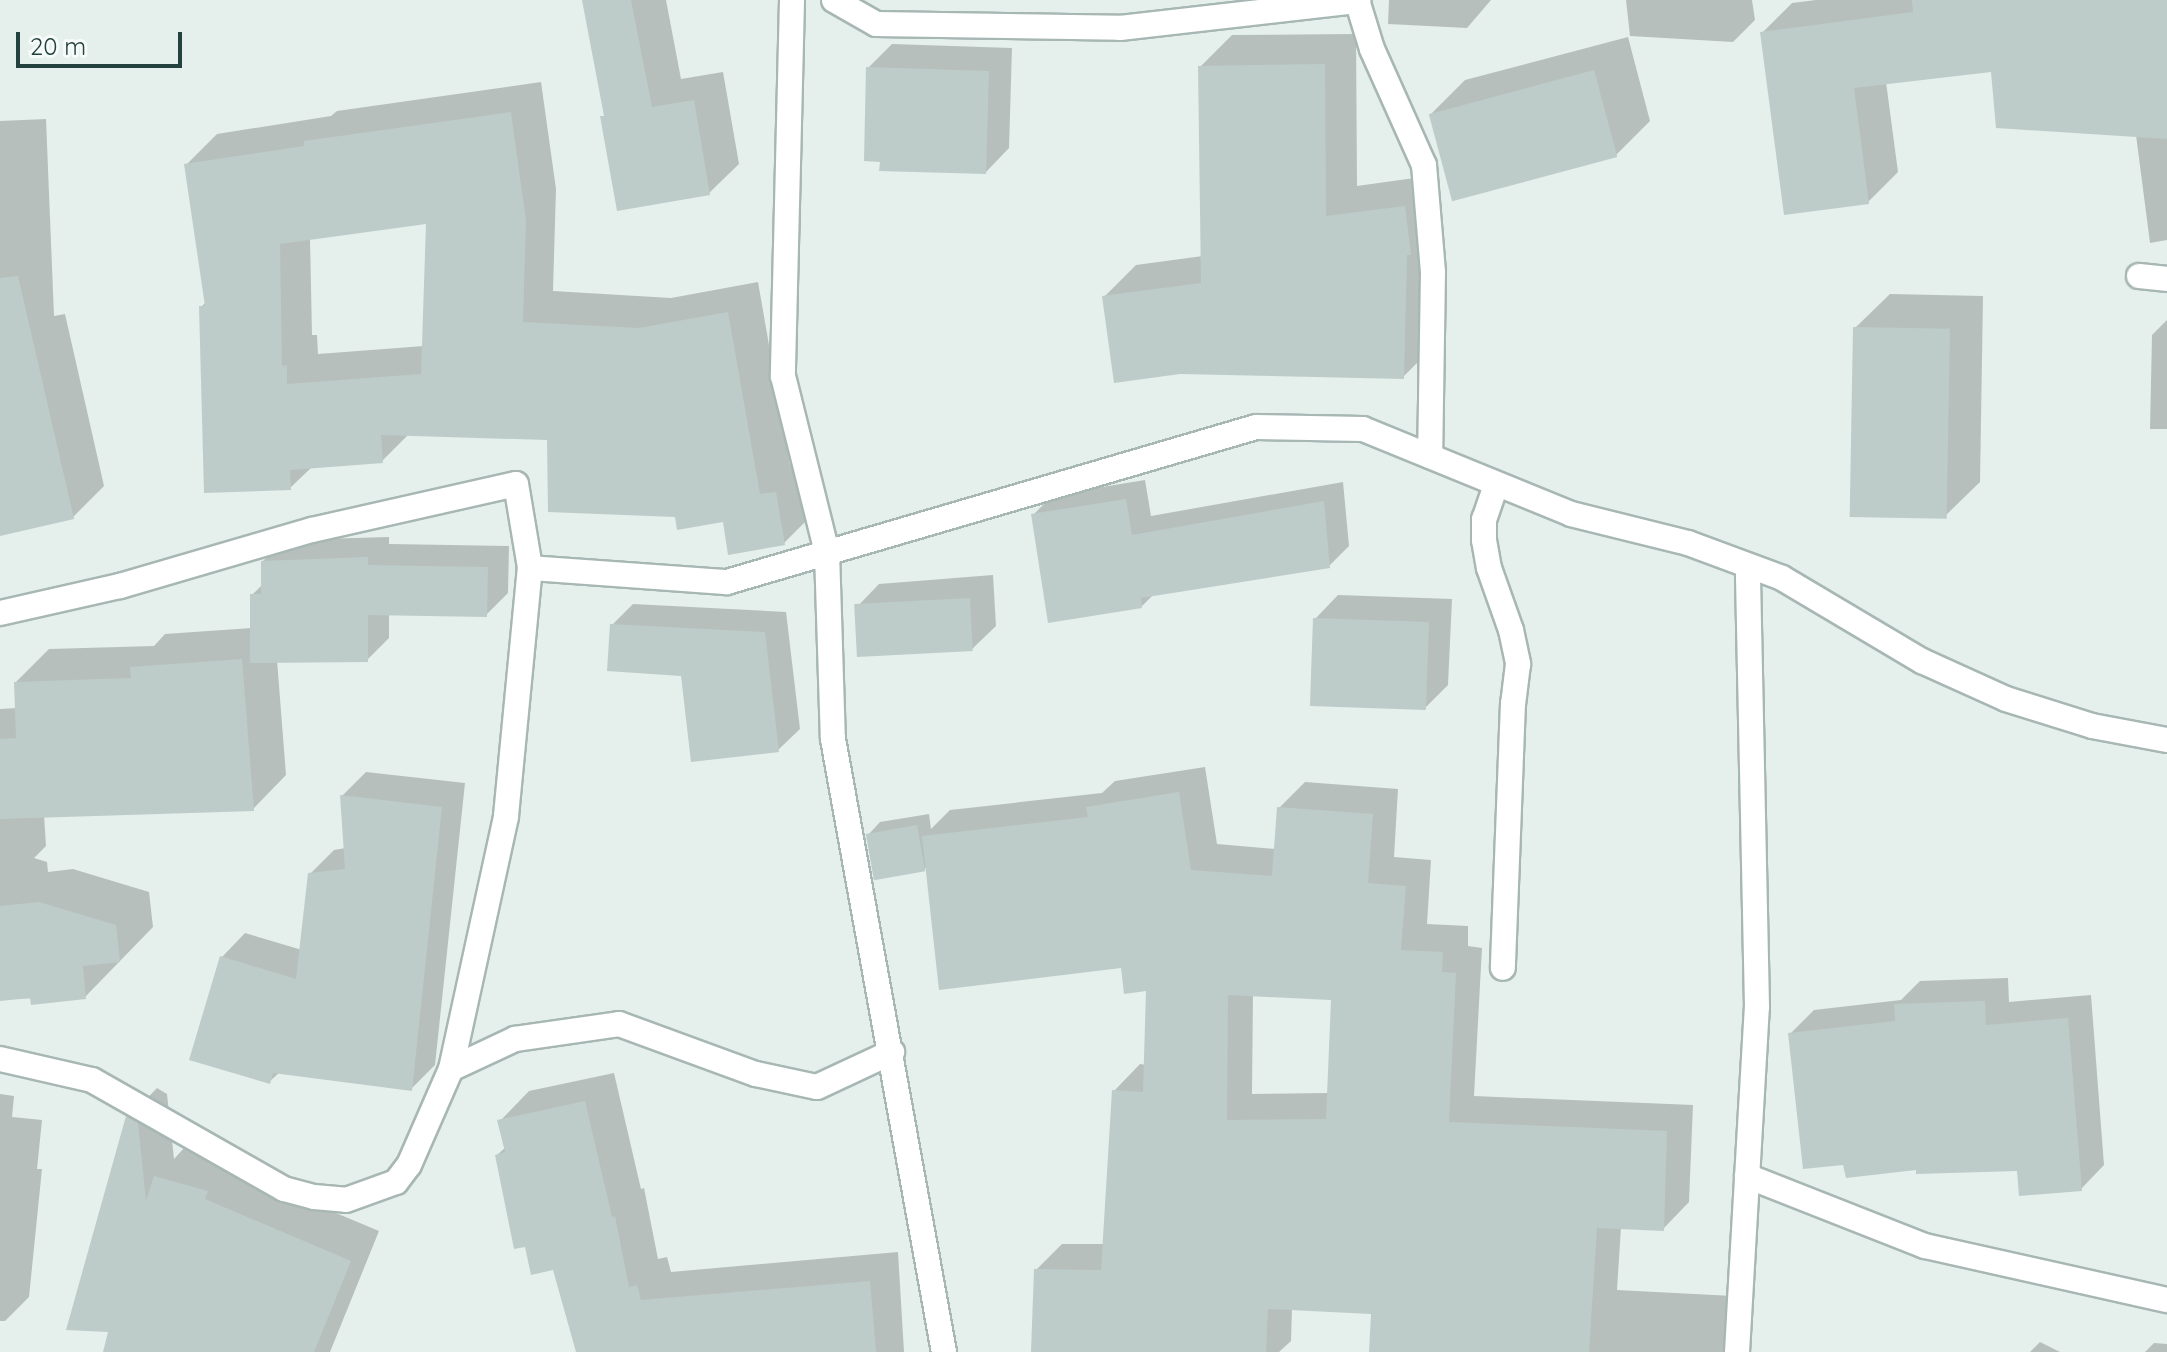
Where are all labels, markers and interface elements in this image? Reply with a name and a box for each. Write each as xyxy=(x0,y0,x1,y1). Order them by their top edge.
scale bar xyxy=(20,16,186,66)
text: 20 m xyxy=(30,31,86,61)

